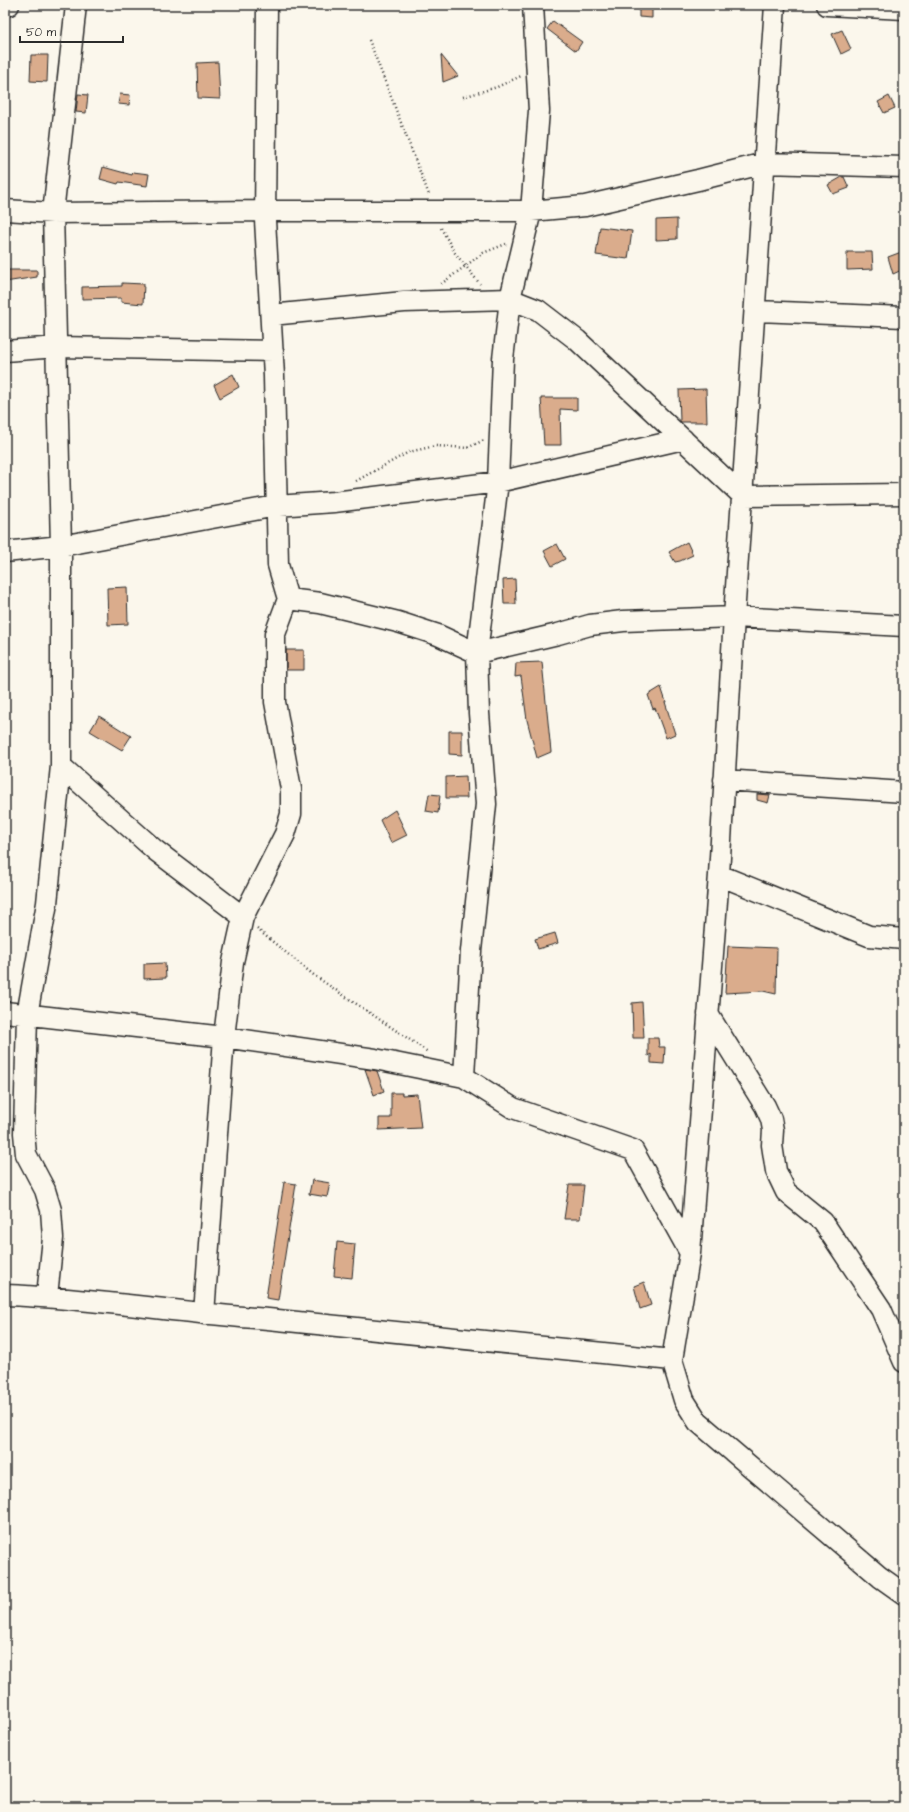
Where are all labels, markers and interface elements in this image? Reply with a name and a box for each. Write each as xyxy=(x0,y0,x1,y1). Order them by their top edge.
scale bar xyxy=(20,18,123,44)
text: 50 m xyxy=(26,24,57,41)

